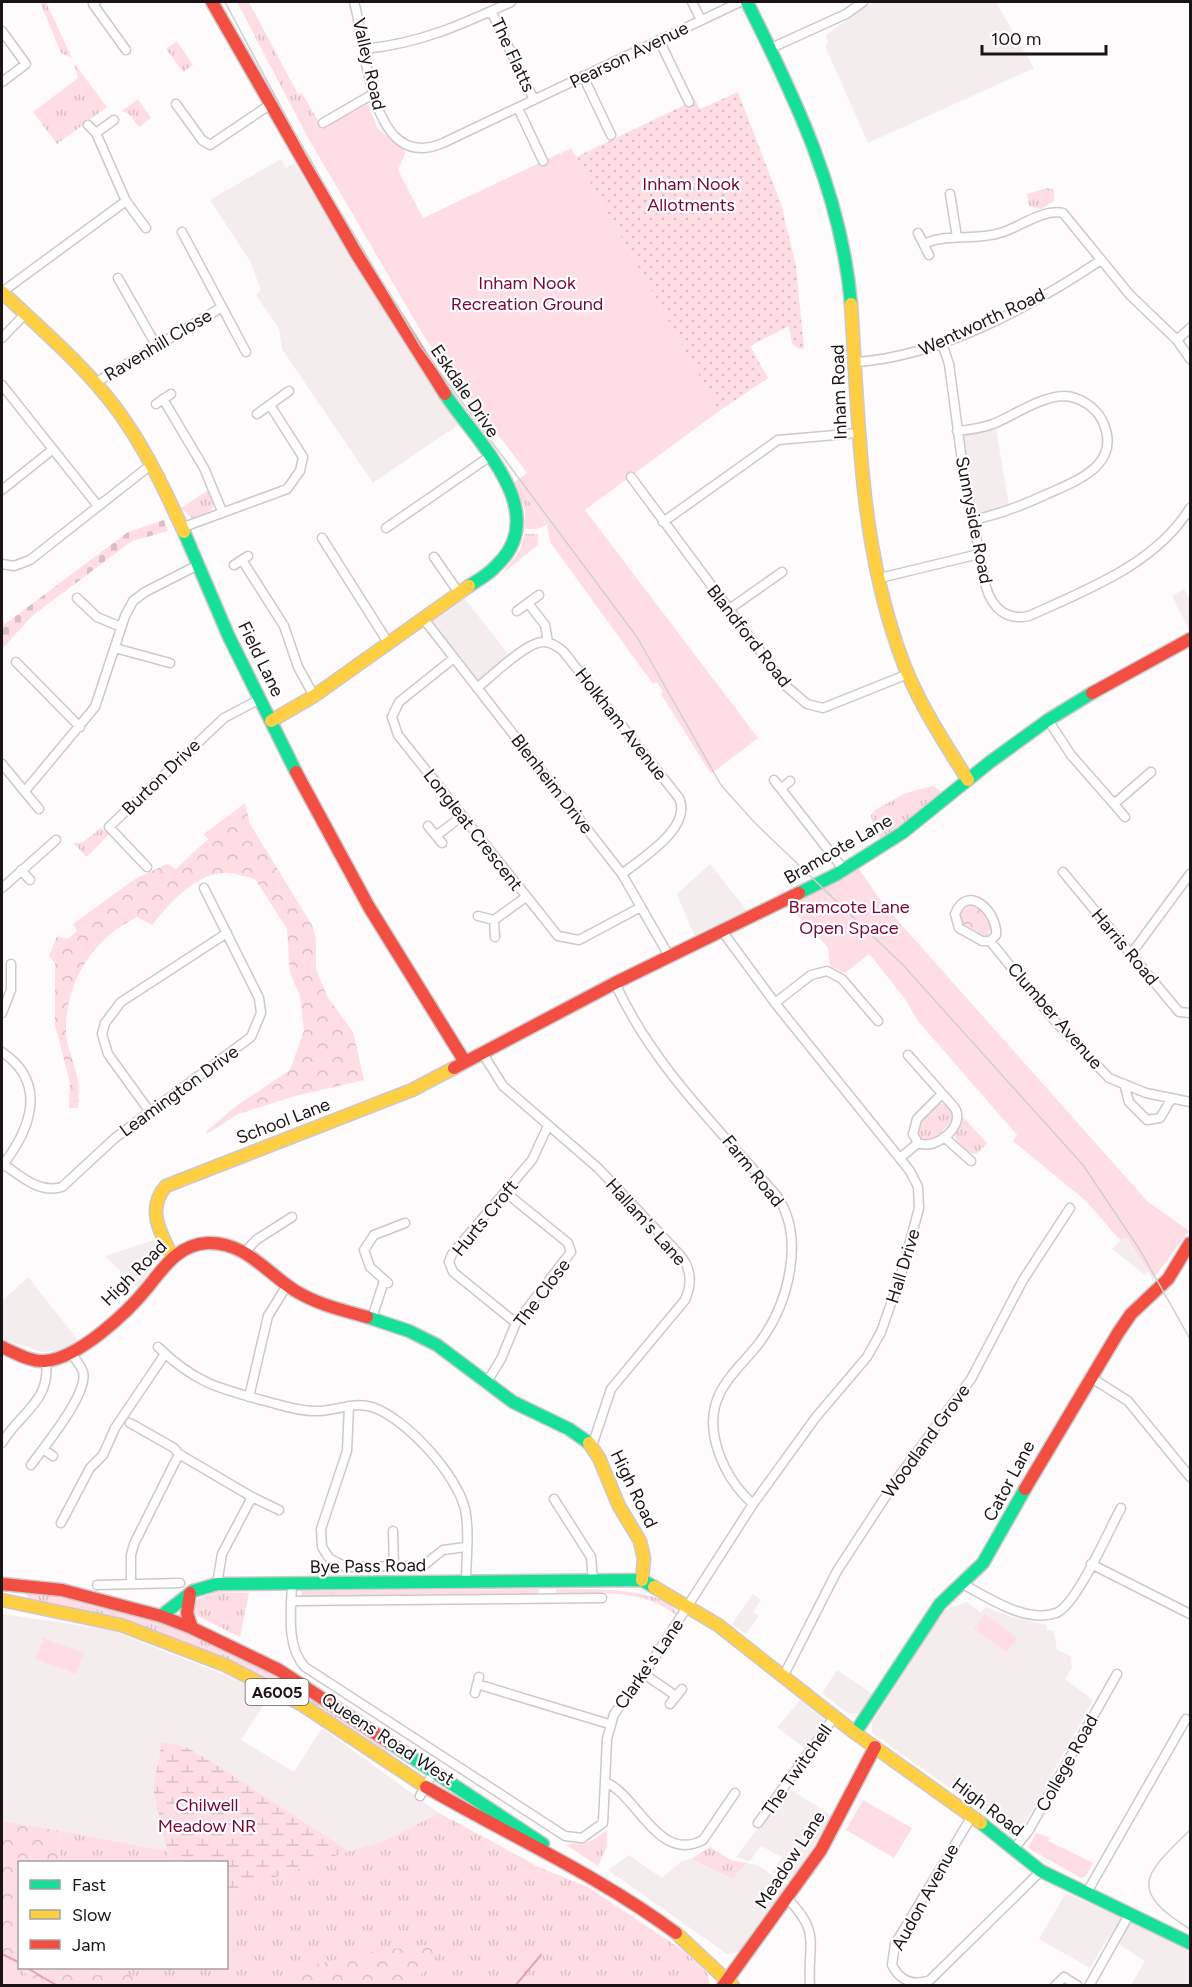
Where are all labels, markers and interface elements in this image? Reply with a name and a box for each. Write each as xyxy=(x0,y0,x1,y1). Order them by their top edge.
street label: The Flatts xyxy=(486,14,540,96)
street label: Valley Road xyxy=(348,16,390,112)
street label: Pearson Avenue xyxy=(566,17,692,93)
scale bar xyxy=(982,18,1106,56)
text: 100 m xyxy=(991,28,1041,50)
park label: Inham Nook Allotments xyxy=(642,173,740,216)
park label: Inham Nook Recreation Ground xyxy=(451,272,603,315)
street label: Wentworth Road xyxy=(916,283,1048,361)
street label: Ravenhill Close xyxy=(100,304,216,386)
street label: Eskdale Drive xyxy=(426,340,504,442)
street label: Inham Road xyxy=(826,344,852,440)
street label: Sunnyside Road xyxy=(951,454,997,586)
street label: Blandford Road xyxy=(702,580,796,692)
street label: Field Lane xyxy=(233,618,289,700)
street label: Holkham Avenue xyxy=(570,663,672,785)
street label: Blenheim Drive xyxy=(506,730,598,838)
street label: Burton Drive xyxy=(117,734,205,820)
street label: Longleat Crescent xyxy=(419,765,527,895)
street label: Bramcote Lane xyxy=(780,809,896,889)
park label: Bramcote Lane Open Space xyxy=(788,896,910,939)
street label: Harris Road xyxy=(1087,904,1163,990)
street label: Clumber Avenue xyxy=(1003,958,1107,1074)
street label: Leamington Drive xyxy=(115,1040,243,1142)
street label: School Lane xyxy=(233,1093,333,1149)
street label: Farm Road xyxy=(717,1131,789,1211)
street label: Hallam's Lane xyxy=(601,1174,691,1270)
street label: Hurts Croft xyxy=(447,1175,523,1261)
street label: Hall Drive xyxy=(881,1226,925,1306)
street label: High Road xyxy=(96,1235,172,1311)
street label: The Close xyxy=(509,1254,575,1332)
street label: Woodland Grove xyxy=(877,1380,975,1502)
street label: Cator Lane xyxy=(979,1437,1040,1525)
street label: High Road xyxy=(606,1446,662,1532)
street label: Bye Pass Road xyxy=(310,1554,426,1578)
street label: Clarke's Lane xyxy=(610,1614,688,1713)
road number: A6005 xyxy=(246,1679,308,1705)
street label: Queens Road West xyxy=(317,1688,459,1790)
street label: College Road xyxy=(1031,1711,1103,1815)
street label: The Twitchell xyxy=(757,1720,837,1820)
street label: High Road xyxy=(948,1773,1028,1841)
park label: Chilwell Meadow NR xyxy=(158,1794,256,1837)
street label: Meadow Lane xyxy=(750,1807,830,1913)
street label: Audon Avenue xyxy=(887,1840,963,1954)
legend xyxy=(18,1861,228,1969)
text: Fast xyxy=(72,1874,106,1896)
text: Slow xyxy=(72,1904,111,1926)
text: Jam xyxy=(72,1934,106,1956)

